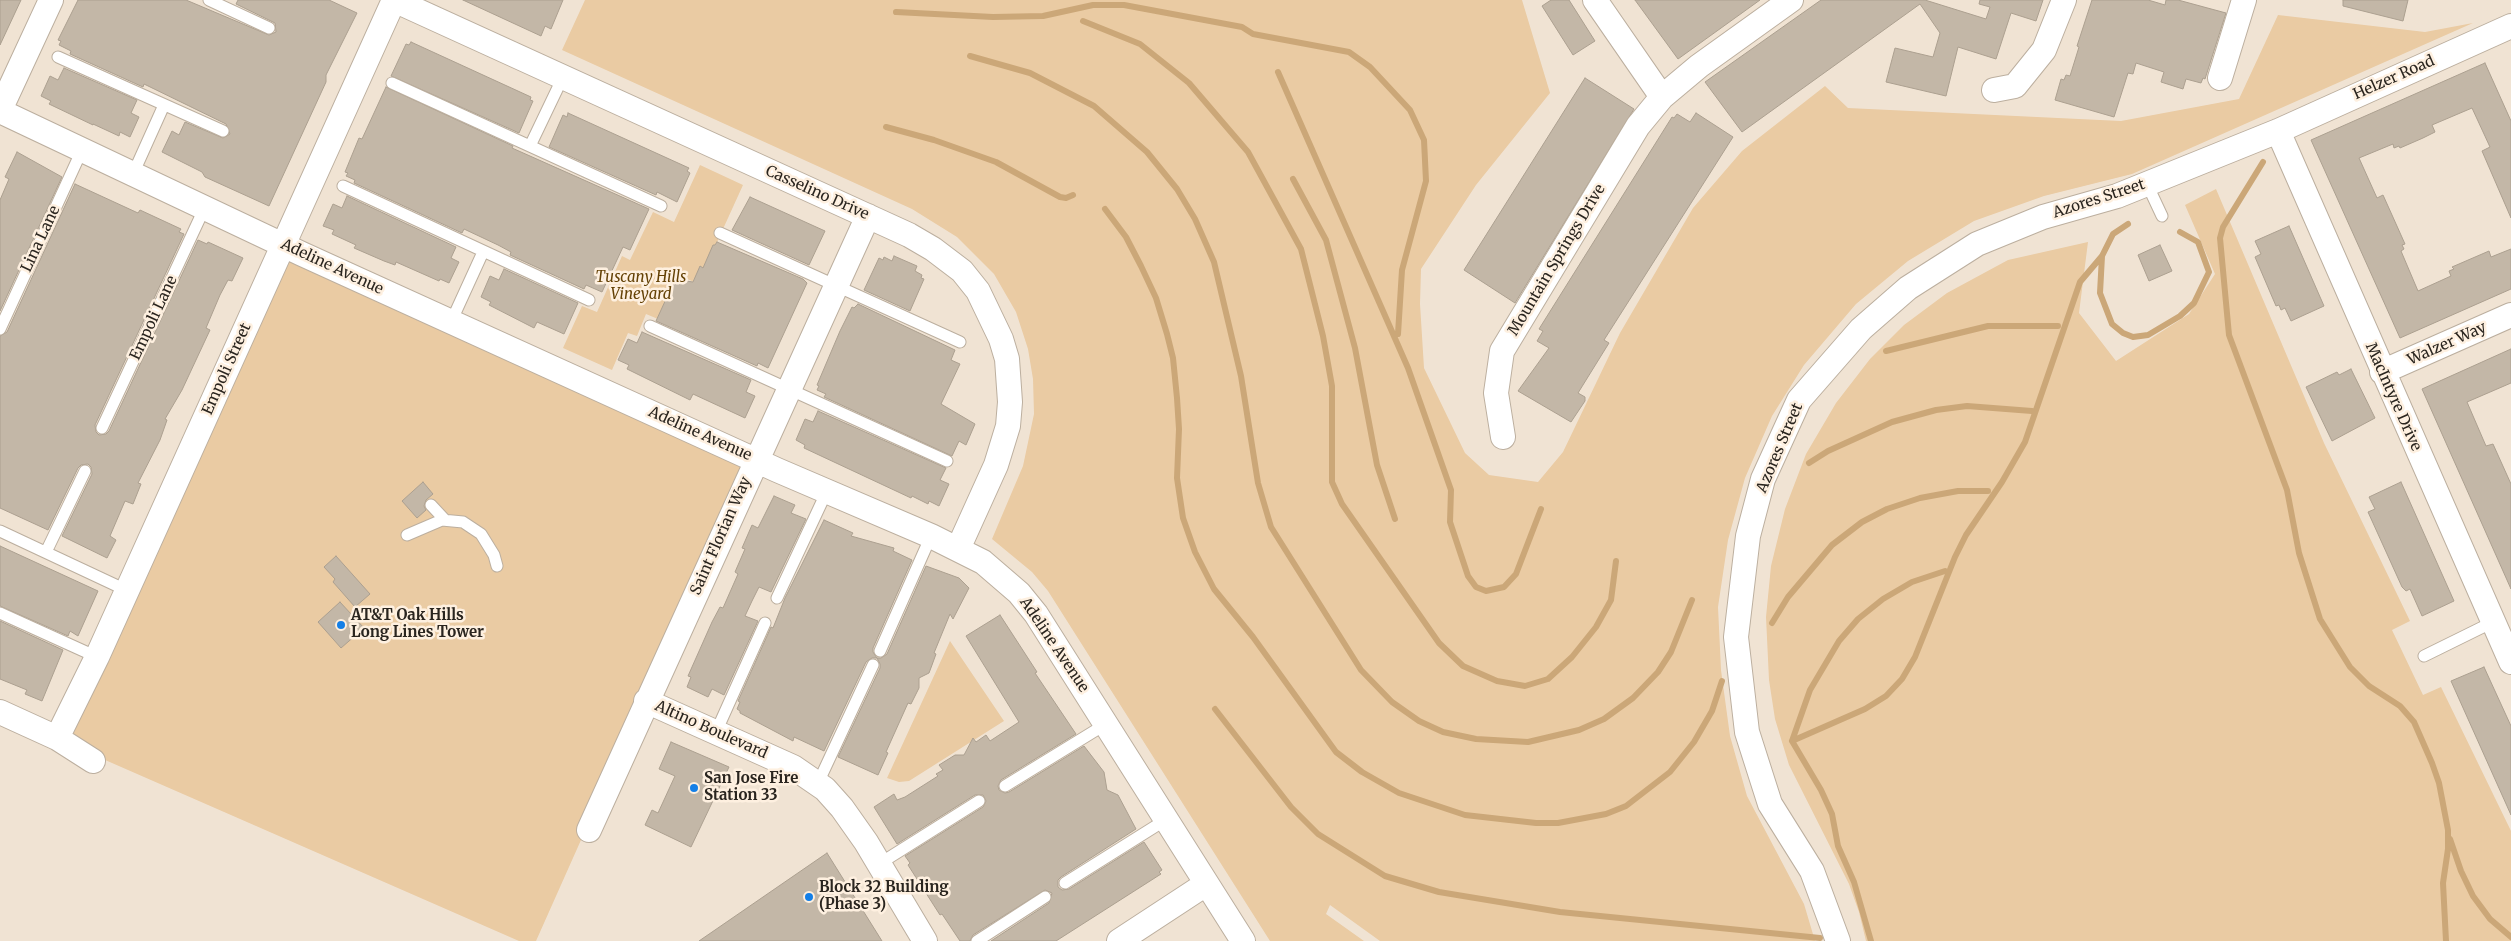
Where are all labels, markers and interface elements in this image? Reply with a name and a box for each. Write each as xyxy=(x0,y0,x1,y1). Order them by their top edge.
street label: Helzer Road xyxy=(2351,52,2437,104)
street label: Casselino Drive xyxy=(763,162,871,224)
street label: Azores Street xyxy=(2051,176,2147,222)
street label: Mountain Springs Drive xyxy=(1505,181,1609,339)
street label: Lina Lane xyxy=(18,203,64,275)
street label: Adeline Avenue xyxy=(278,235,386,299)
park label: Tuscany Hills Vineyard xyxy=(596,269,686,304)
street label: Empoli Lane xyxy=(127,273,181,363)
street label: Walzer Way xyxy=(2405,319,2489,369)
street label: Empoli Street xyxy=(199,320,255,418)
street label: MacIntyre Drive xyxy=(2361,340,2425,454)
street label: Azores Street xyxy=(1753,400,1807,496)
street label: Adeline Avenue xyxy=(646,403,754,465)
street label: Saint Florian Way xyxy=(687,474,755,598)
street label: Adeline Avenue xyxy=(1016,594,1092,696)
place label: AT&T Oak Hills Long Lines Tower xyxy=(351,607,484,642)
marker: AT&T Oak Hills Long Lines Tower xyxy=(335,619,347,631)
street label: Altino Boulevard xyxy=(652,697,770,763)
place label: San Jose Fire Station 33 xyxy=(704,770,798,805)
marker: San Jose Fire Station 33 xyxy=(688,782,700,794)
place label: Block 32 Building (Phase 3) xyxy=(819,879,949,914)
marker: Block 32 Building (Phase 3) xyxy=(803,891,815,903)

